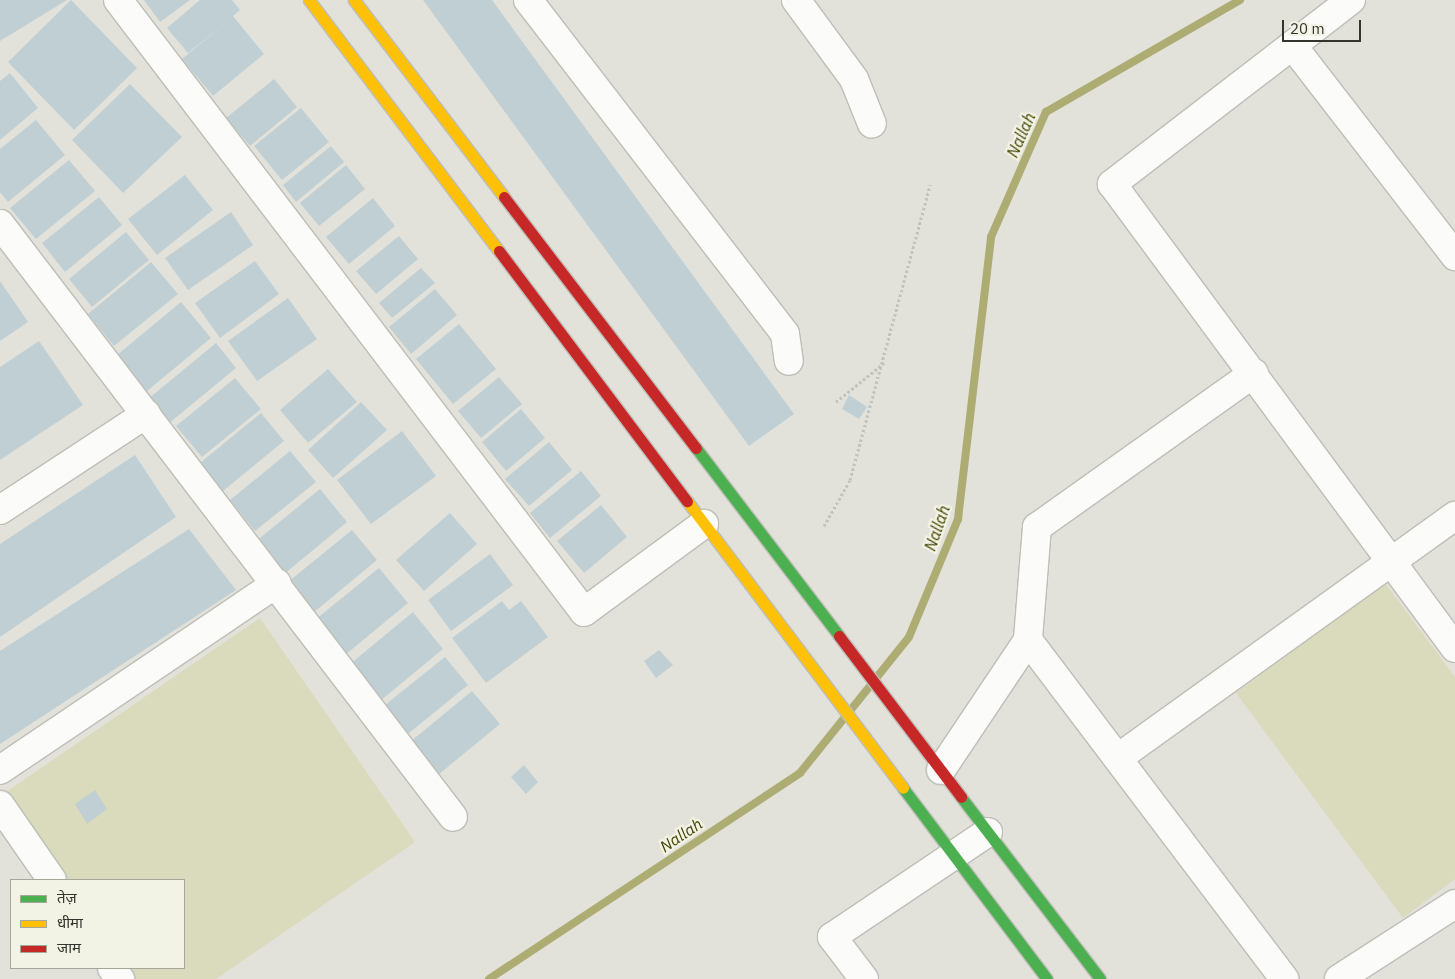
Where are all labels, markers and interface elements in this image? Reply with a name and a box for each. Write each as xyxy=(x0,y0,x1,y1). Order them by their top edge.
scale bar xyxy=(1285,10,1364,42)
text: 20 m xyxy=(1290,19,1325,38)
water label: Nallah xyxy=(1003,110,1039,160)
water label: Nallah xyxy=(920,503,954,553)
water label: Nallah xyxy=(656,814,706,856)
legend xyxy=(10,879,185,969)
text: तेज़ xyxy=(57,888,77,907)
text: धीमा xyxy=(57,913,83,932)
text: जाम xyxy=(57,938,81,957)

